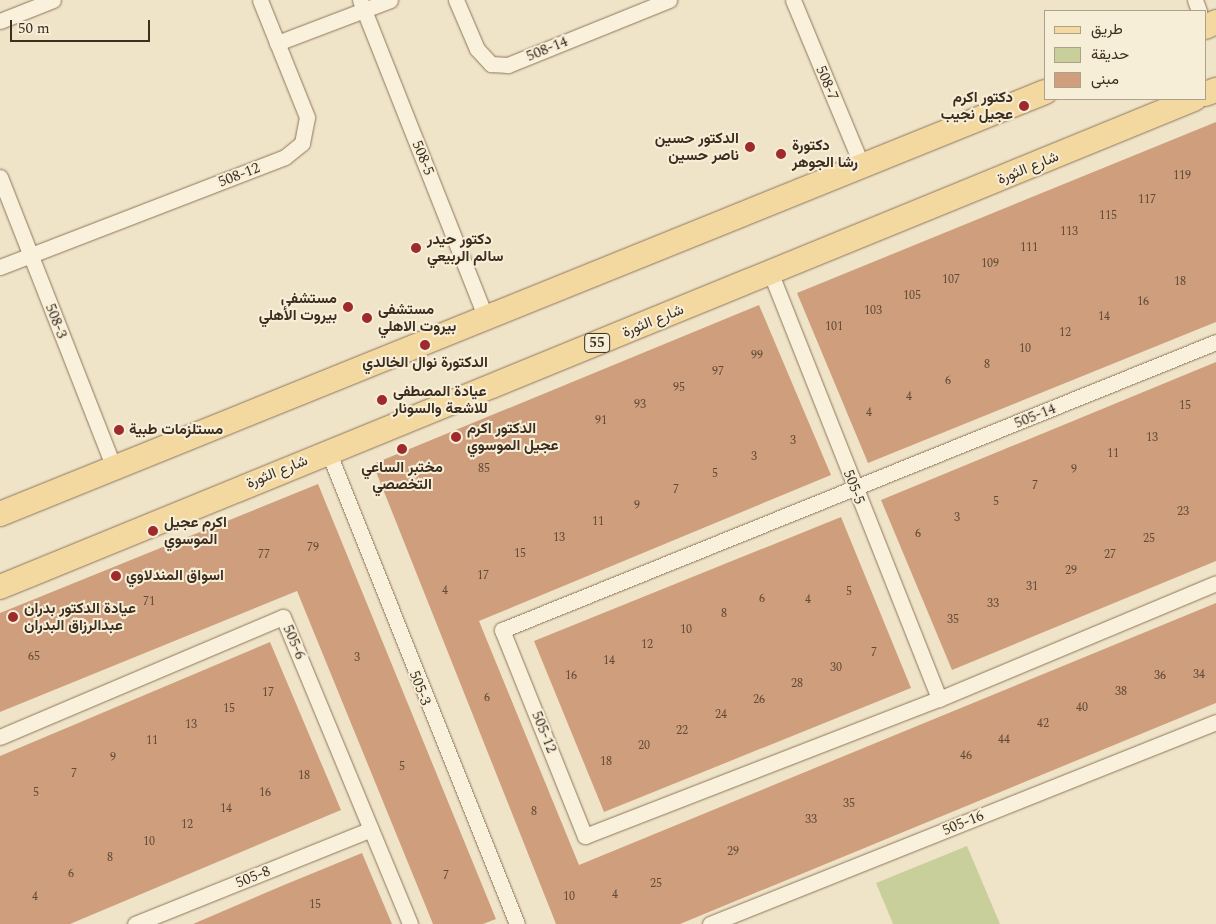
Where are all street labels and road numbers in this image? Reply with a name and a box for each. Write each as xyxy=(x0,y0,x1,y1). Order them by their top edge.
street label: 508-14 xyxy=(524,33,570,65)
street label: 508-7 xyxy=(812,63,842,103)
street label: 508-5 xyxy=(408,138,438,178)
street label: شارع الثورة xyxy=(995,148,1061,188)
street label: 508-12 xyxy=(216,159,262,191)
street label: 508-3 xyxy=(41,301,71,341)
street label: شارع الثورة xyxy=(620,301,686,341)
road number: 55 xyxy=(583,332,611,354)
street label: 505-14 xyxy=(1012,400,1058,432)
street label: شارع الثورة xyxy=(244,452,310,492)
street label: 505-5 xyxy=(839,467,869,507)
street label: 505-6 xyxy=(279,622,309,662)
street label: 505-3 xyxy=(405,668,435,708)
street label: 505-12 xyxy=(528,709,560,755)
street label: 505-16 xyxy=(940,807,986,839)
street label: 505-8 xyxy=(233,862,273,892)

